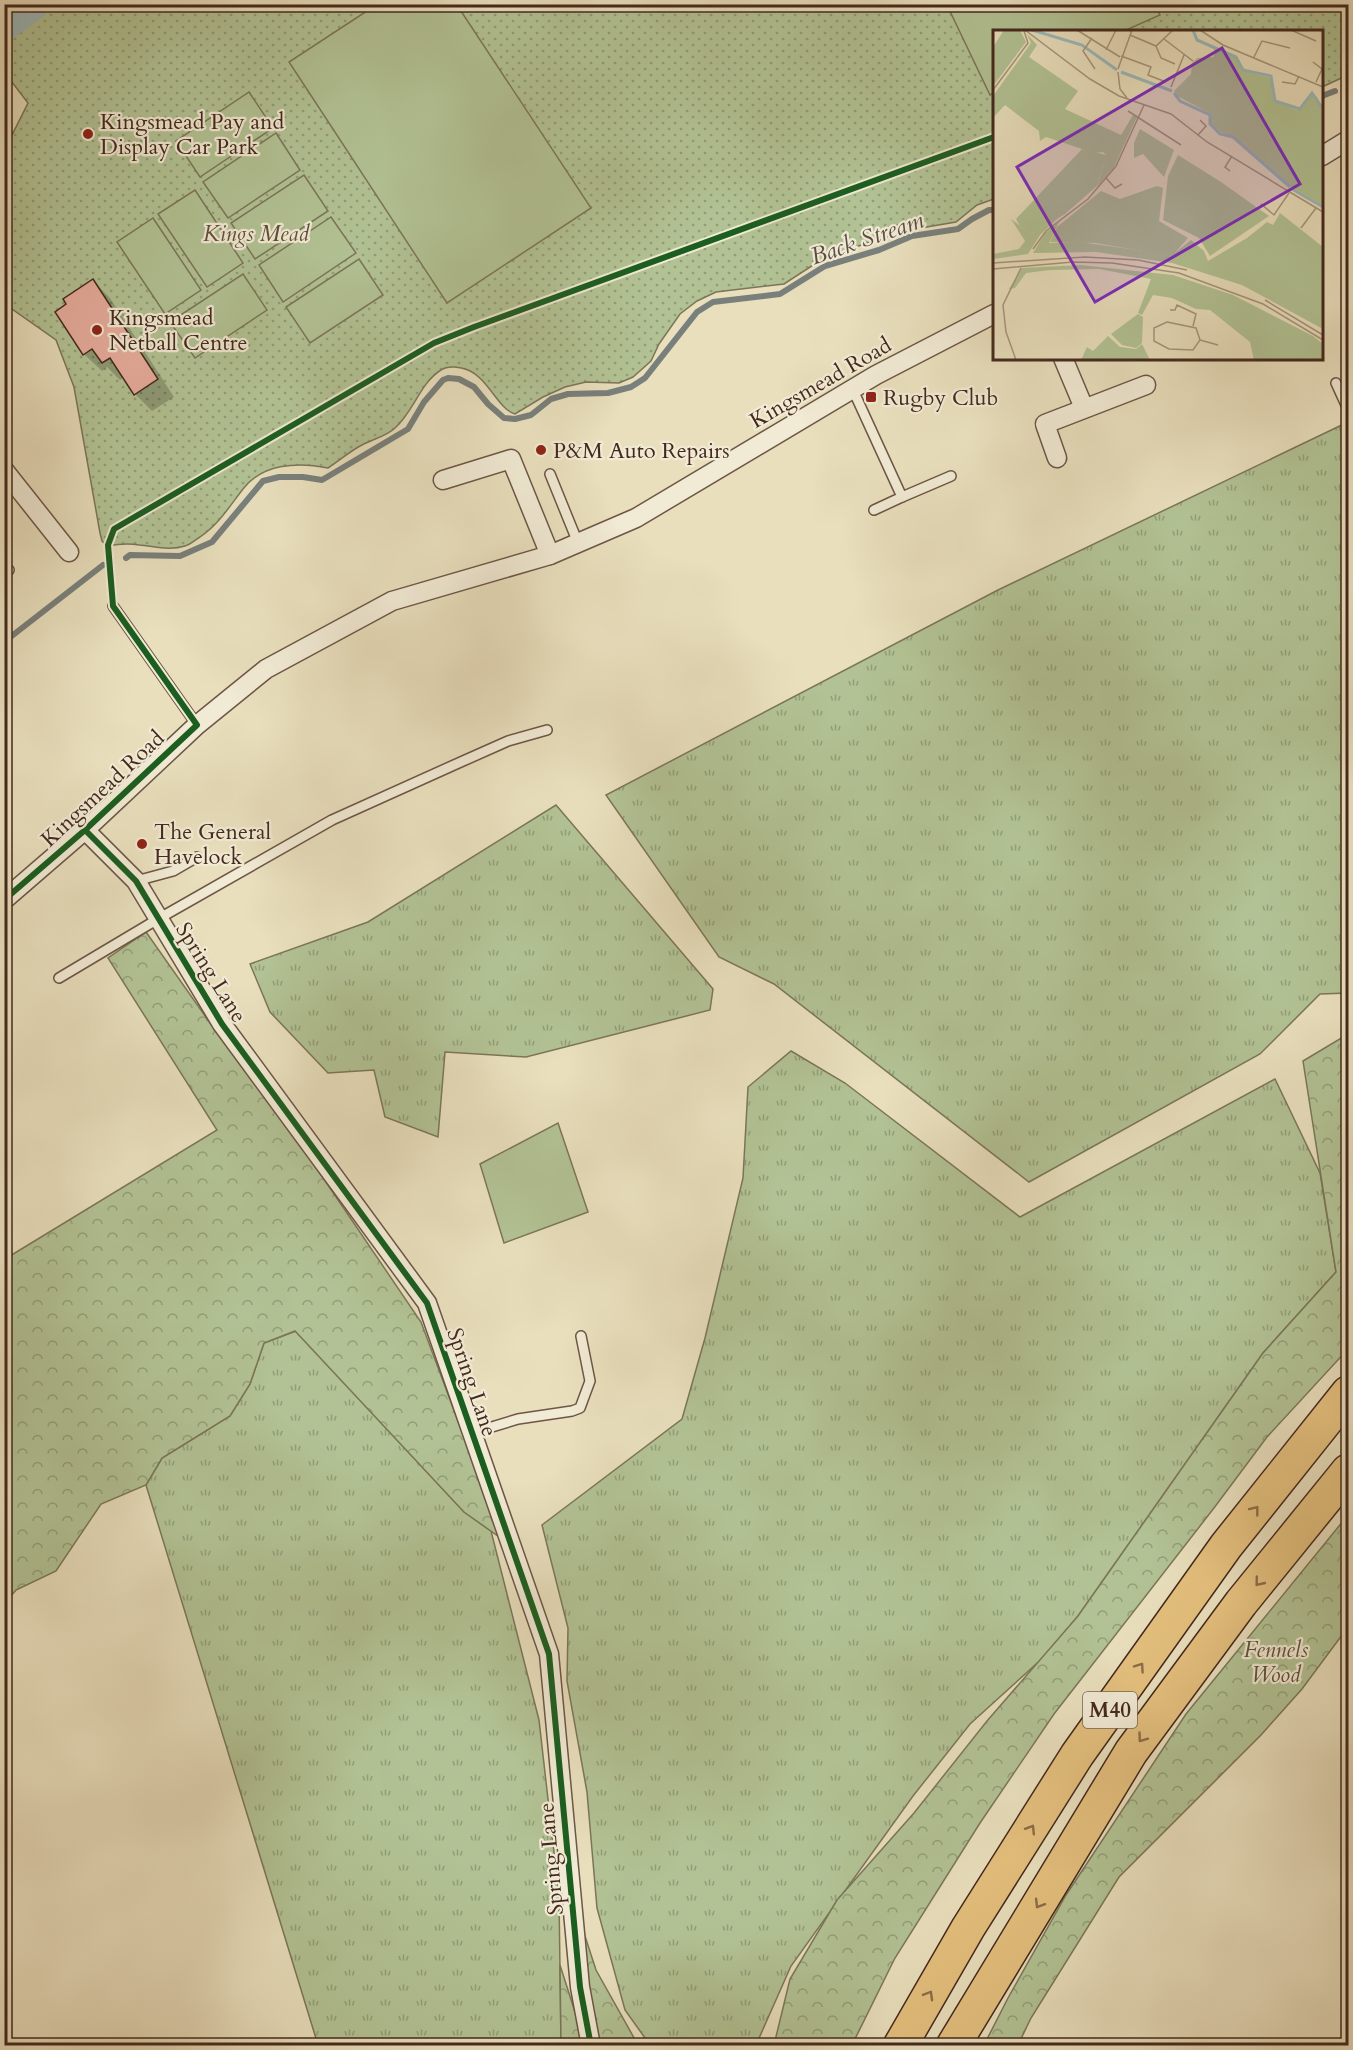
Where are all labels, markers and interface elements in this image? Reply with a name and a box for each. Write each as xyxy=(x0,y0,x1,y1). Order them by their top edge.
inset map xyxy=(993,30,1323,360)
place label: Kingsmead Pay and Display Car Park xyxy=(100,107,285,162)
marker: Kingsmead Pay and Display Car Park xyxy=(81,127,95,141)
water label: Back Stream xyxy=(806,204,928,273)
park label: Kings Mead xyxy=(203,219,310,249)
place label: Kingsmead Netball Centre xyxy=(109,303,247,358)
marker: Kingsmead Netball Centre xyxy=(90,323,104,337)
street label: Kingsmead Road xyxy=(744,330,897,436)
place label: Rugby Club xyxy=(883,383,998,413)
marker: Rugby Club xyxy=(864,390,878,404)
place label: P&M Auto Repairs xyxy=(553,436,729,466)
marker: P&M Auto Repairs xyxy=(534,443,548,457)
street label: Kingsmead Road xyxy=(34,723,171,854)
place label: The General Havelock xyxy=(154,817,272,872)
marker: The General Havelock xyxy=(135,837,149,851)
street label: Spring Lane xyxy=(168,917,254,1028)
street label: Spring Lane xyxy=(439,1324,505,1441)
one-way arrow xyxy=(1248,1505,1259,1516)
one-way arrow xyxy=(1255,1575,1266,1586)
park label: Fennels Wood xyxy=(1244,1635,1309,1690)
one-way arrow xyxy=(1133,1663,1144,1674)
road number: M40 xyxy=(1083,1692,1137,1728)
one-way arrow xyxy=(1138,1731,1149,1742)
street label: Spring Lane xyxy=(531,1801,571,1917)
one-way arrow xyxy=(1024,1825,1036,1835)
one-way arrow xyxy=(1035,1898,1047,1908)
one-way arrow xyxy=(922,1991,934,2001)

